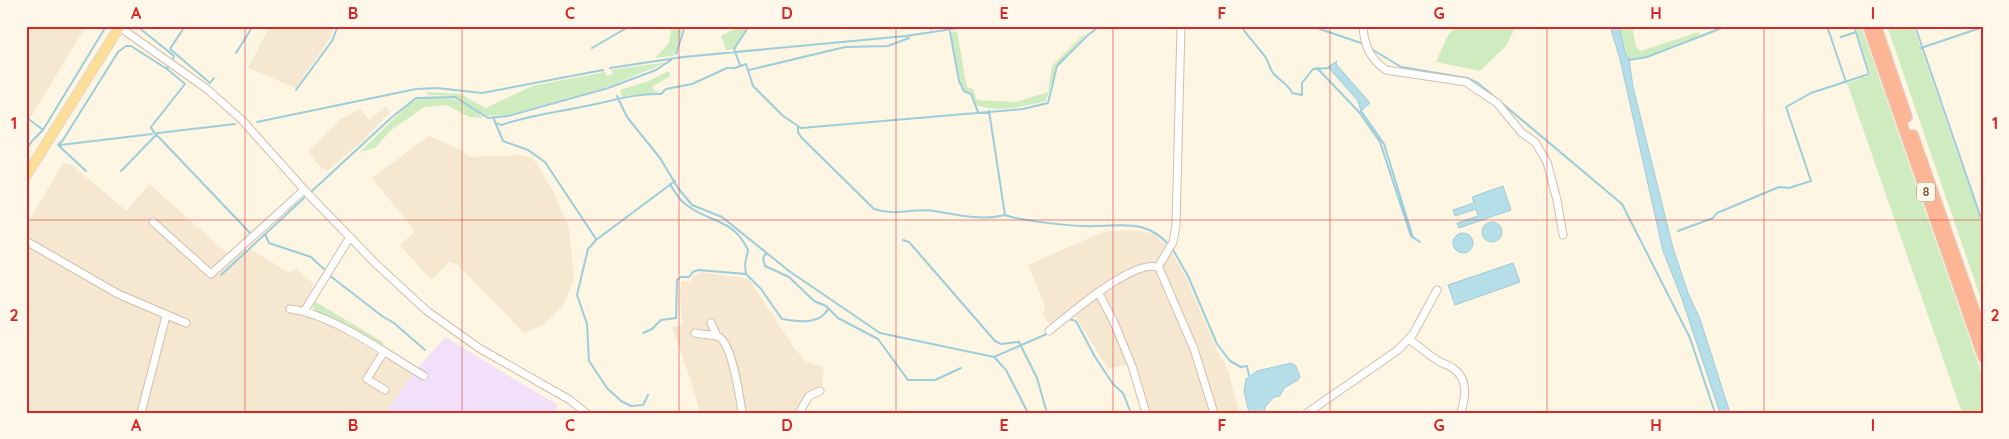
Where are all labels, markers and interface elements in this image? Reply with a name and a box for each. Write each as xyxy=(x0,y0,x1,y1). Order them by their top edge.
text: A xyxy=(131,3,142,23)
text: B xyxy=(348,3,358,23)
text: C xyxy=(565,3,575,23)
text: D xyxy=(781,3,793,23)
text: E xyxy=(999,3,1009,23)
text: F xyxy=(1218,3,1227,23)
text: G xyxy=(1433,3,1445,23)
text: H xyxy=(1650,3,1662,23)
text: I xyxy=(1871,3,1875,23)
text: 1 xyxy=(11,113,17,133)
text: 1 xyxy=(1992,113,1998,133)
road number: 8 xyxy=(1917,182,1935,202)
text: 2 xyxy=(9,305,19,325)
text: 2 xyxy=(1990,305,2000,325)
text: A xyxy=(131,415,142,435)
text: B xyxy=(348,415,358,435)
text: C xyxy=(565,415,575,435)
text: D xyxy=(781,415,793,435)
text: E xyxy=(999,415,1009,435)
text: F xyxy=(1218,415,1227,435)
text: G xyxy=(1433,415,1445,435)
text: H xyxy=(1650,415,1662,435)
text: I xyxy=(1871,415,1875,435)

